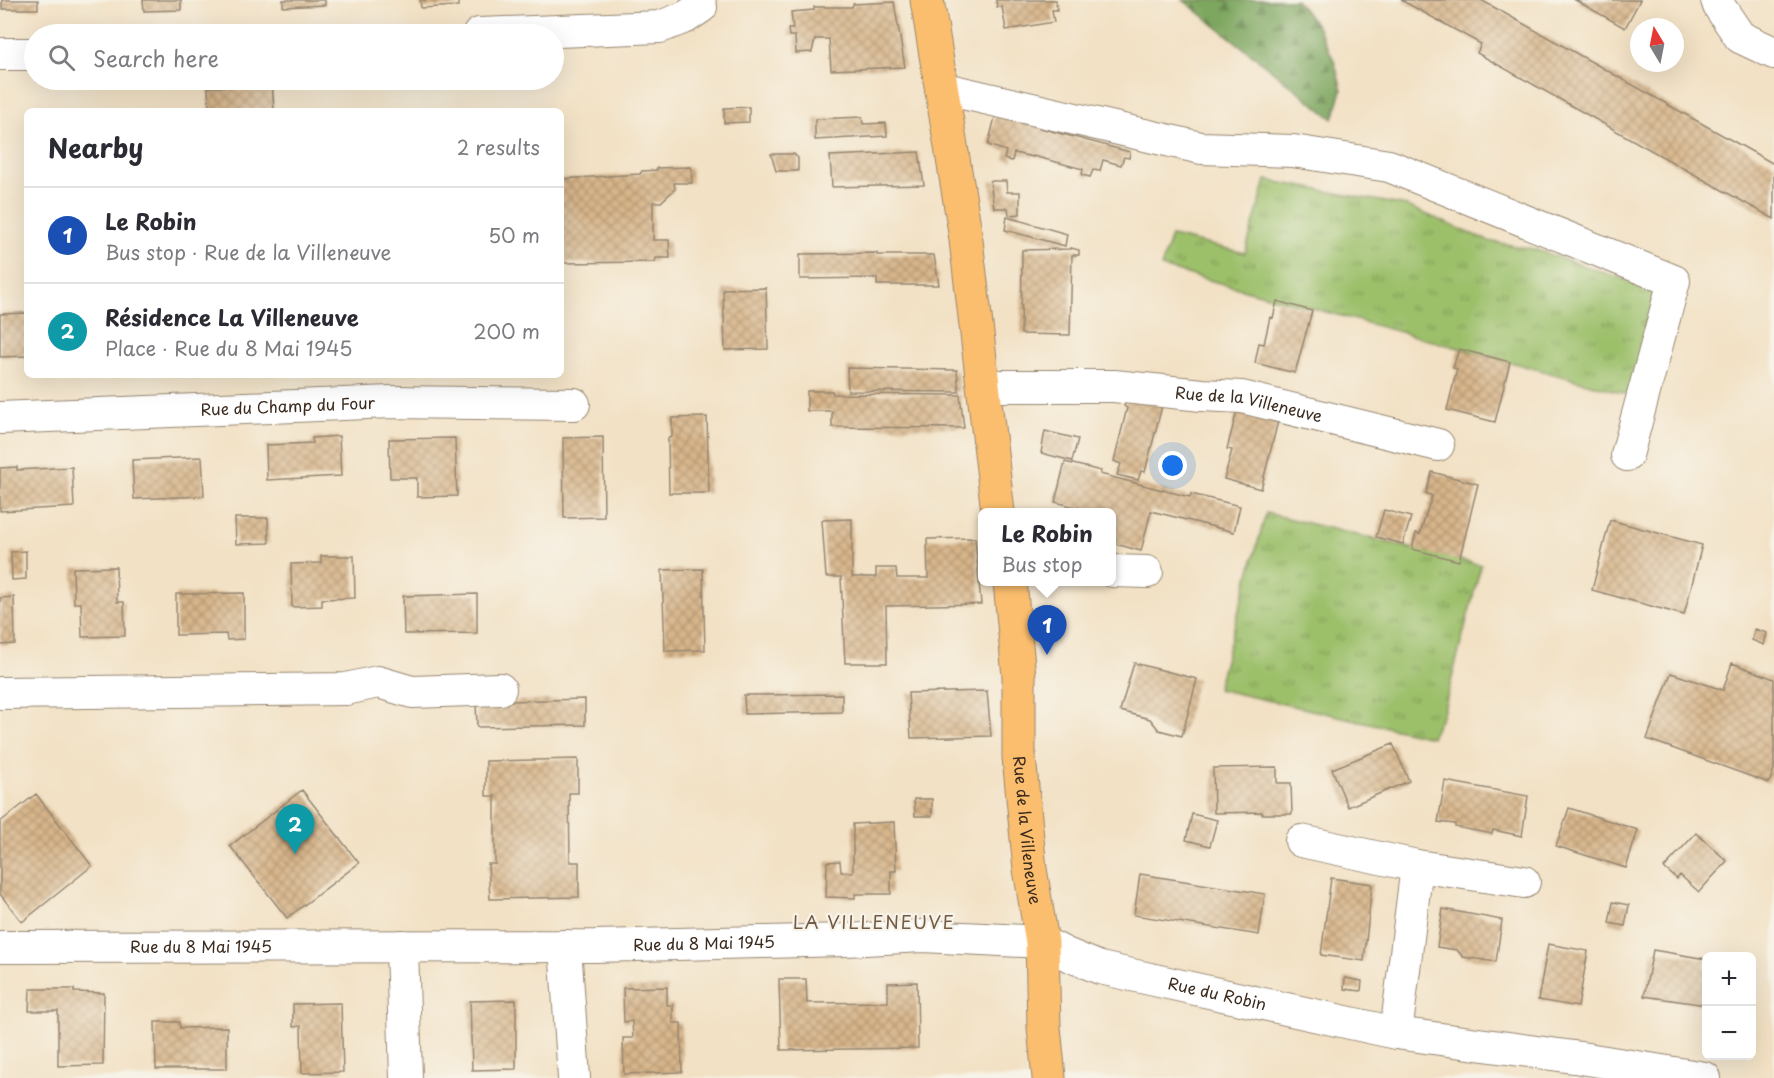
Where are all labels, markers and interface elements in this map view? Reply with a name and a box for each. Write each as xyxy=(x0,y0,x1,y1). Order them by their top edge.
north arrow xyxy=(1630,18,1684,72)
search box xyxy=(24,24,564,90)
icon: search xyxy=(45,41,78,74)
text: Search here xyxy=(93,41,219,74)
text: Nearby xyxy=(48,128,143,167)
text: 2 results xyxy=(457,132,540,162)
text: Le Robin xyxy=(105,204,196,237)
text: 1 xyxy=(63,220,72,250)
text: 50 m xyxy=(488,220,540,250)
text: Bus stop · Rue de la Villeneuve xyxy=(105,237,391,267)
text: Résidence La Villeneuve xyxy=(105,300,359,333)
text: 2 xyxy=(60,316,75,346)
text: 200 m xyxy=(473,316,540,346)
text: Place · Rue du 8 Mai 1945 xyxy=(105,333,352,363)
street label: Rue de la Villeneuve xyxy=(1174,379,1325,427)
street label: Rue du Champ du Four xyxy=(200,390,376,421)
your location xyxy=(1158,451,1187,480)
popup xyxy=(978,508,1116,586)
text: Le Robin xyxy=(1001,516,1093,549)
text: Bus stop xyxy=(1001,549,1083,579)
pin: 1 xyxy=(1028,606,1066,655)
street label: Rue de la Villeneuve xyxy=(1008,755,1049,906)
pin: 2 xyxy=(276,804,314,854)
district label: LA VILLENEUVE xyxy=(793,908,955,935)
street label: Rue du 8 Mai 1945 xyxy=(633,929,775,956)
street label: Rue du 8 Mai 1945 xyxy=(130,934,272,958)
map controls xyxy=(1702,952,1756,1060)
button: + xyxy=(1702,952,1756,1006)
street label: Rue du Robin xyxy=(1166,970,1269,1015)
button: − xyxy=(1702,1006,1756,1060)

